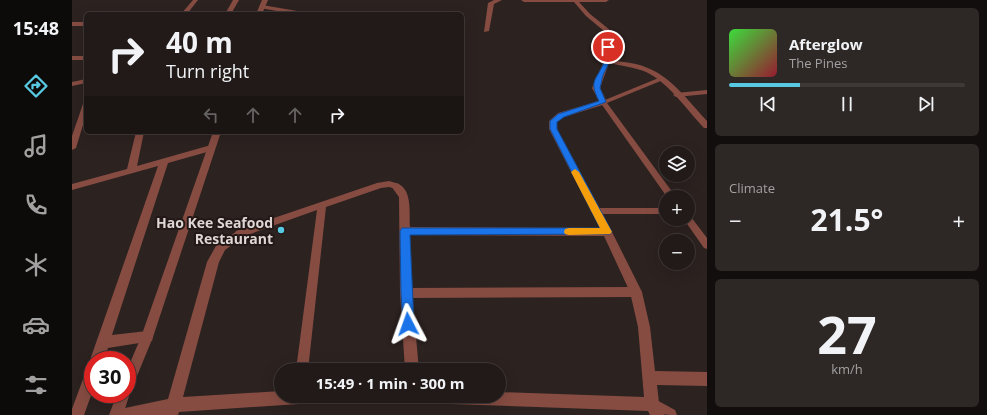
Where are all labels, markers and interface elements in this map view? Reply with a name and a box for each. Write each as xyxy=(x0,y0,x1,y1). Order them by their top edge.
text: 15:48 xyxy=(13,16,59,40)
text: 40 m xyxy=(166,23,233,61)
icon: right xyxy=(100,28,152,80)
pin xyxy=(591,30,625,64)
text: Afterglow xyxy=(789,34,863,54)
icon: arrive xyxy=(597,36,619,58)
text: The Pines xyxy=(789,54,847,72)
text: Turn right xyxy=(166,59,249,83)
icon: directions xyxy=(22,72,50,100)
icon: previous xyxy=(757,93,779,115)
icon: pause xyxy=(836,93,858,115)
icon: next xyxy=(915,93,937,115)
icon: left xyxy=(200,104,222,126)
icon: ahead xyxy=(242,104,264,126)
icon: ahead xyxy=(284,104,306,126)
icon: right xyxy=(326,104,348,126)
icon: music xyxy=(22,132,50,160)
map controls xyxy=(659,146,695,270)
button: layers xyxy=(659,146,695,182)
text: Climate xyxy=(729,179,775,197)
button: + xyxy=(659,190,695,226)
icon: phone xyxy=(22,191,50,219)
text: 21.5° xyxy=(811,199,883,240)
text: − xyxy=(729,205,742,235)
text: + xyxy=(952,205,965,235)
place label: Hao Kee Seafood Restaurant xyxy=(156,213,273,248)
marker: Hao Kee Seafood Restaurant xyxy=(276,225,286,235)
button: − xyxy=(659,234,695,270)
icon: climate xyxy=(22,251,50,279)
text: 27 xyxy=(817,298,877,369)
position arrow xyxy=(387,303,429,345)
icon: car xyxy=(22,311,50,339)
speed limit sign: 30 xyxy=(84,351,136,403)
text: km/h xyxy=(831,360,863,378)
icon: filters xyxy=(22,371,50,399)
text: 15:49 · 1 min · 300 m xyxy=(316,373,464,393)

